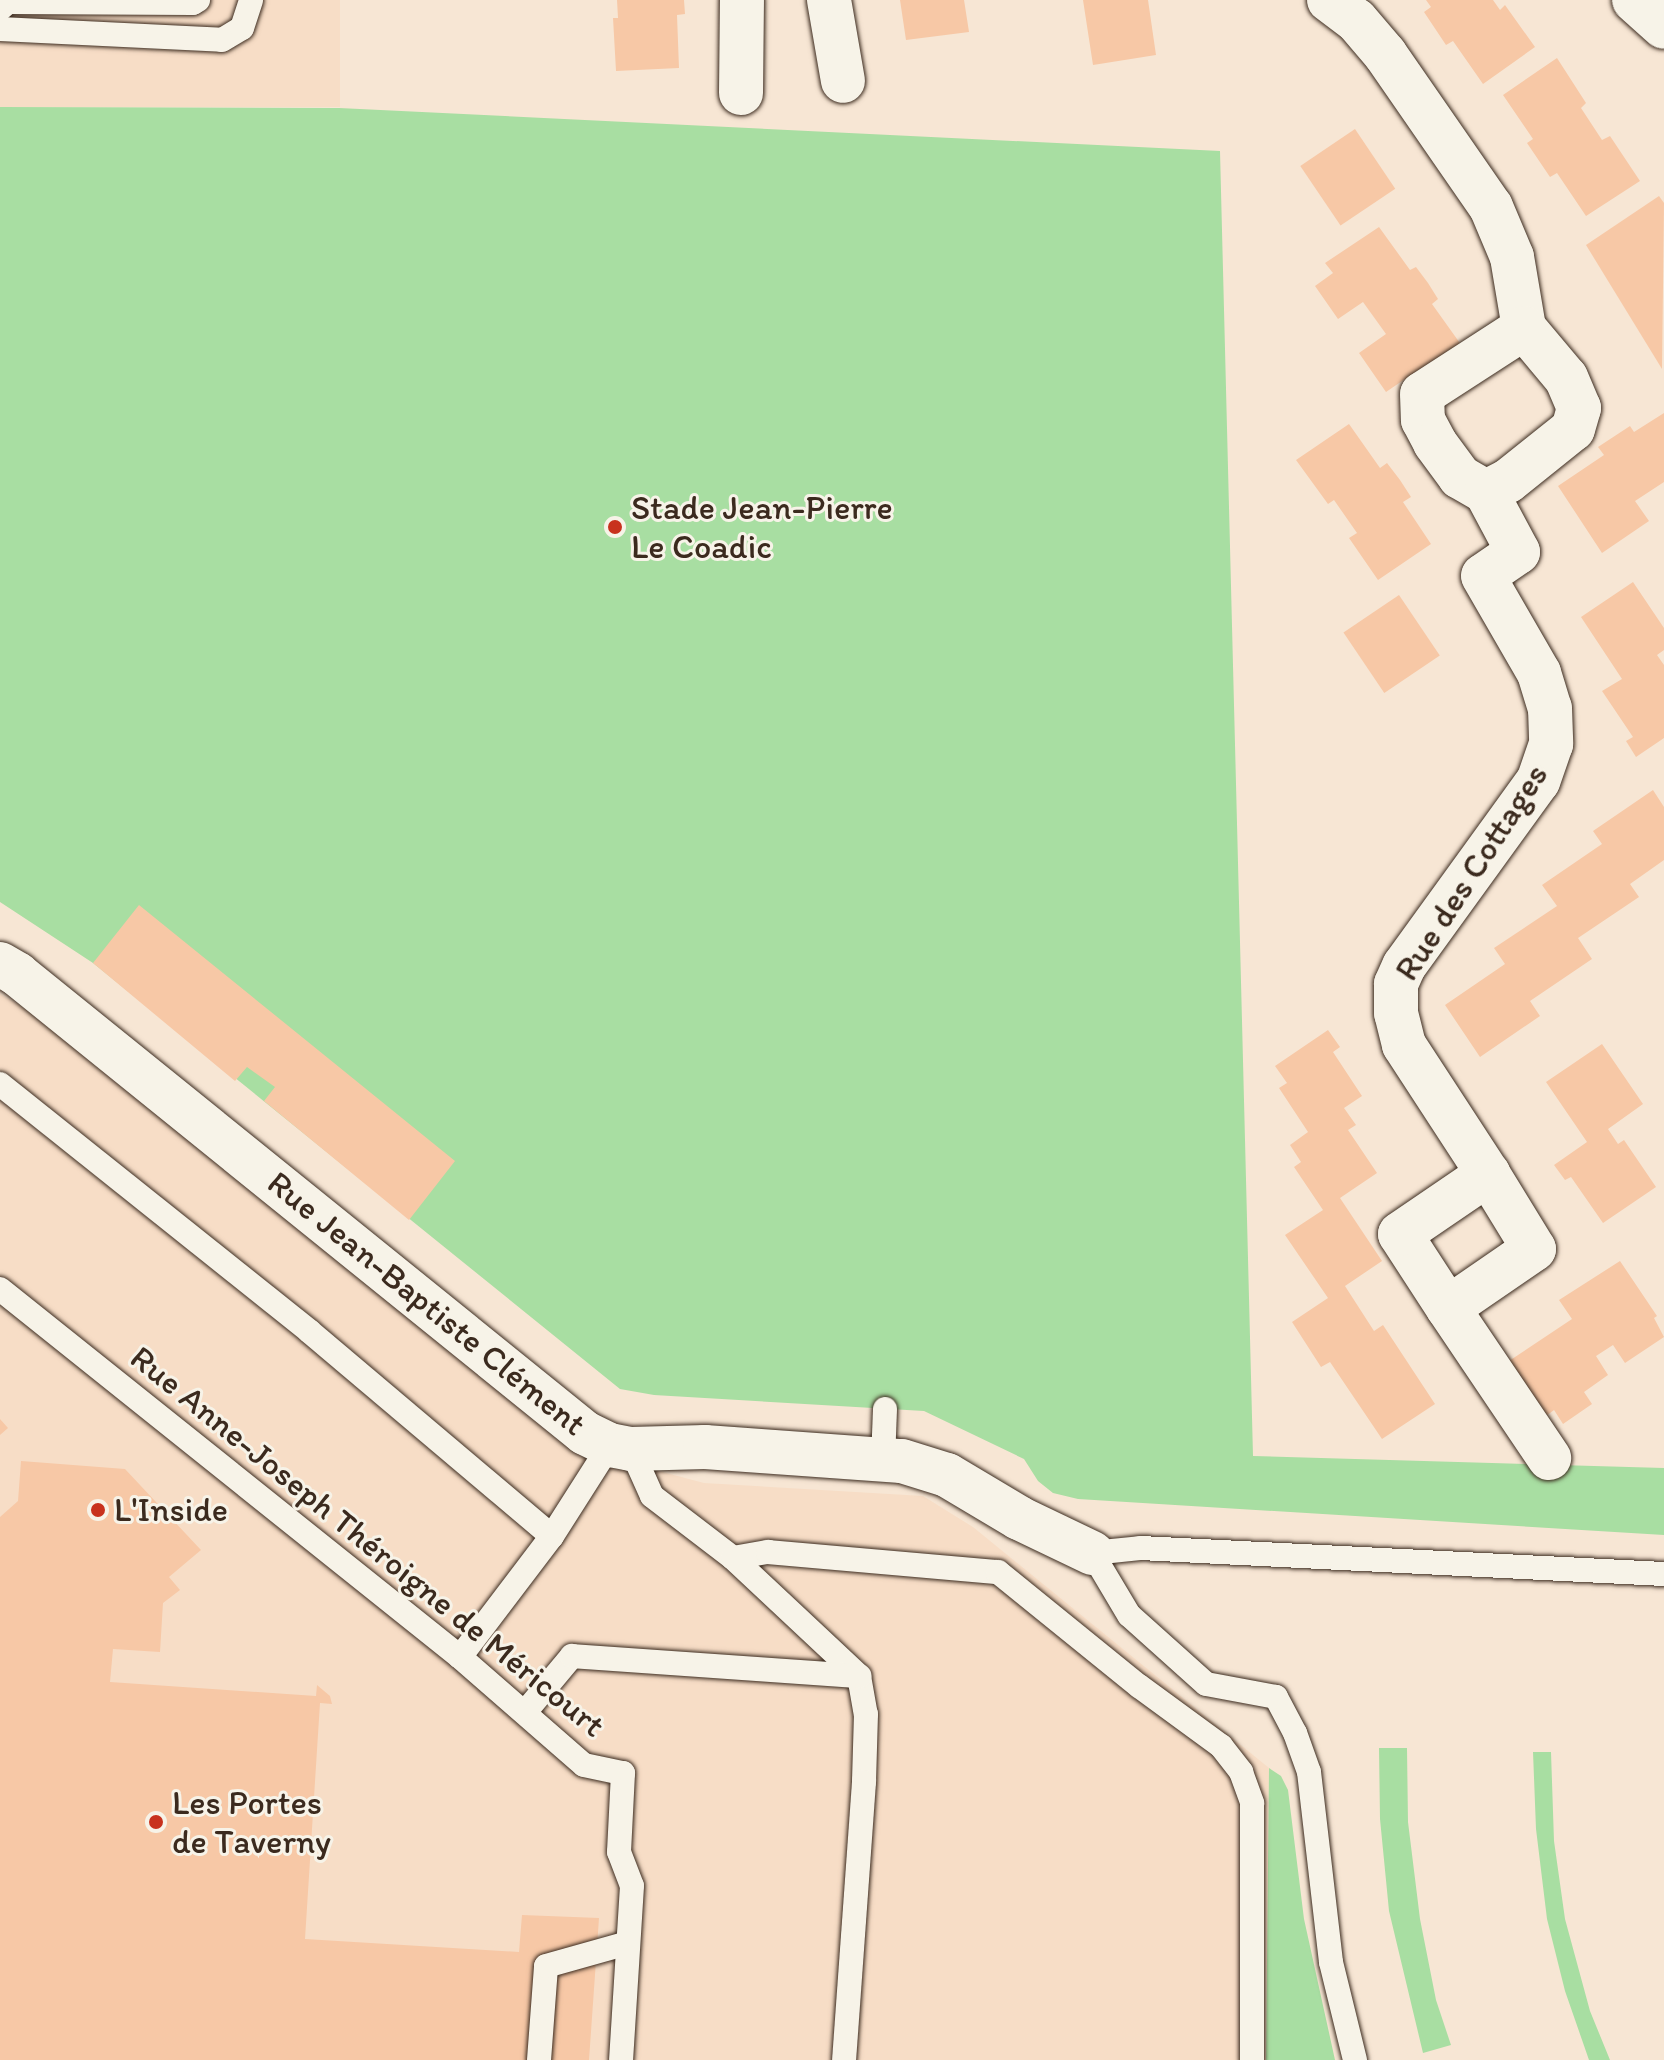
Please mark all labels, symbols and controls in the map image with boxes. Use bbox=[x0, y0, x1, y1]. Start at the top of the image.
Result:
place label: Stade Jean-Pierre Le Coadic bbox=[631, 487, 892, 566]
marker: Stade Jean-Pierre Le Coadic bbox=[606, 518, 624, 536]
street label: Rue des Cottages bbox=[1386, 756, 1556, 988]
street label: Rue Jean-Baptiste Clément bbox=[260, 1162, 594, 1444]
street label: Rue Anne-Joseph Théroigne de Méricourt bbox=[122, 1337, 614, 1745]
place label: L'Inside bbox=[114, 1490, 228, 1530]
marker: L'Inside bbox=[89, 1501, 107, 1519]
place label: Les Portes de Taverny bbox=[172, 1782, 328, 1862]
marker: Les Portes de Taverny bbox=[147, 1813, 165, 1831]

